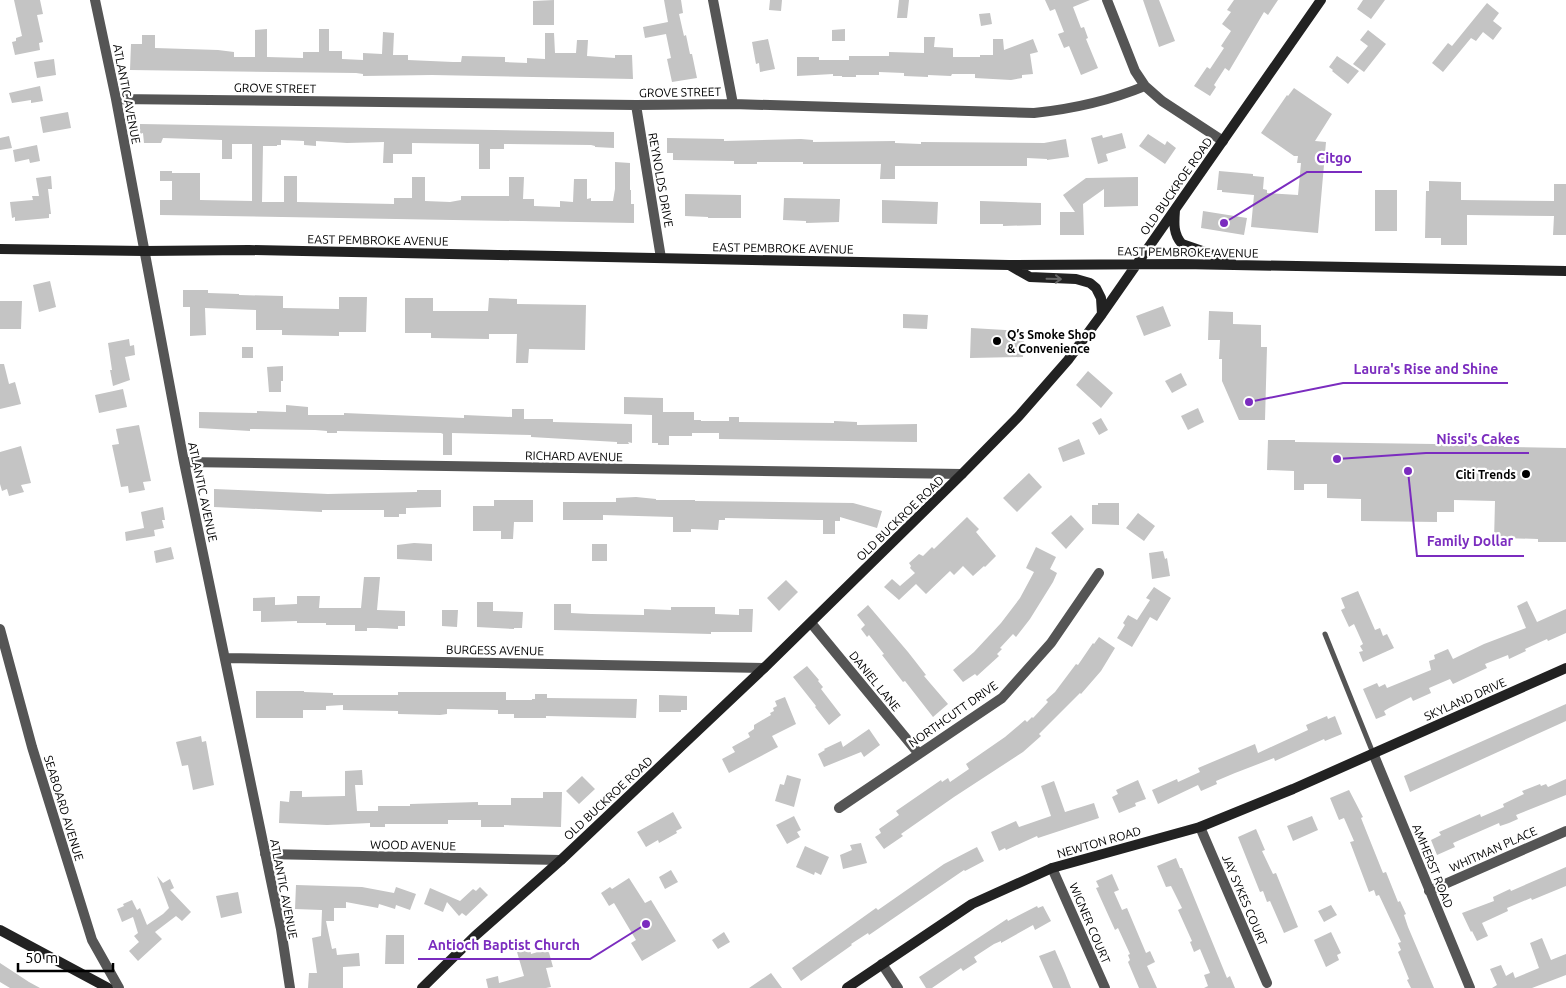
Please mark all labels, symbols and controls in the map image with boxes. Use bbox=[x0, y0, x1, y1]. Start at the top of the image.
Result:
street label: ATLANTIC AVENUE bbox=[111, 43, 143, 145]
street label: GROVE STREET bbox=[234, 81, 317, 95]
street label: GROVE STREET bbox=[639, 85, 722, 99]
street label: REYNOLDS DRIVE bbox=[646, 132, 676, 229]
street label: OLD BUCKROE ROAD bbox=[1137, 135, 1215, 237]
callout: Citgo bbox=[1307, 143, 1362, 172]
text: Citgo bbox=[1316, 150, 1352, 166]
street label: EAST PEMBROKE AVENUE bbox=[307, 232, 449, 248]
street label: EAST PEMBROKE AVENUE bbox=[712, 240, 854, 256]
street label: EAST PEMBROKE AVENUE bbox=[1117, 244, 1259, 260]
one-way arrow bbox=[1046, 274, 1062, 283]
place label: Q’s Smoke Shop & Convenience bbox=[1007, 328, 1096, 355]
marker: Q’s Smoke Shop & Convenience bbox=[991, 335, 1003, 347]
callout: Laura's Rise and Shine bbox=[1343, 354, 1508, 383]
text: Laura's Rise and Shine bbox=[1354, 361, 1498, 377]
callout: Nissi's Cakes bbox=[1426, 424, 1529, 453]
text: Nissi's Cakes bbox=[1436, 431, 1520, 447]
street label: ATLANTIC AVENUE bbox=[186, 441, 220, 543]
street label: RICHARD AVENUE bbox=[525, 449, 623, 463]
place label: Citi Trends bbox=[1456, 468, 1516, 481]
marker: Citi Trends bbox=[1520, 468, 1532, 480]
street label: OLD BUCKROE ROAD bbox=[854, 473, 946, 563]
callout: Family Dollar bbox=[1417, 527, 1524, 556]
text: Family Dollar bbox=[1427, 533, 1514, 549]
street label: BURGESS AVENUE bbox=[446, 643, 544, 657]
street label: DANIEL LANE bbox=[847, 649, 903, 714]
street label: SKYLAND DRIVE bbox=[1422, 675, 1508, 723]
street label: NORTHCUTT DRIVE bbox=[906, 678, 1000, 750]
street label: SEABOARD AVENUE bbox=[42, 754, 86, 862]
street label: OLD BUCKROE ROAD bbox=[561, 754, 655, 842]
street label: AMHERST ROAD bbox=[1410, 822, 1456, 910]
street label: NEWTON ROAD bbox=[1056, 824, 1142, 860]
street label: WHITMAN PLACE bbox=[1447, 824, 1539, 874]
street label: ATLANTIC AVENUE bbox=[268, 838, 300, 940]
street label: WOOD AVENUE bbox=[370, 838, 456, 852]
street label: JAY SYKES COURT bbox=[1220, 852, 1270, 948]
street label: WIGNER COURT bbox=[1067, 881, 1113, 966]
callout: Antioch Baptist Church bbox=[418, 930, 590, 959]
text: Antioch Baptist Church bbox=[428, 937, 580, 953]
scale bar bbox=[18, 940, 112, 972]
text: 50 m bbox=[25, 949, 58, 966]

